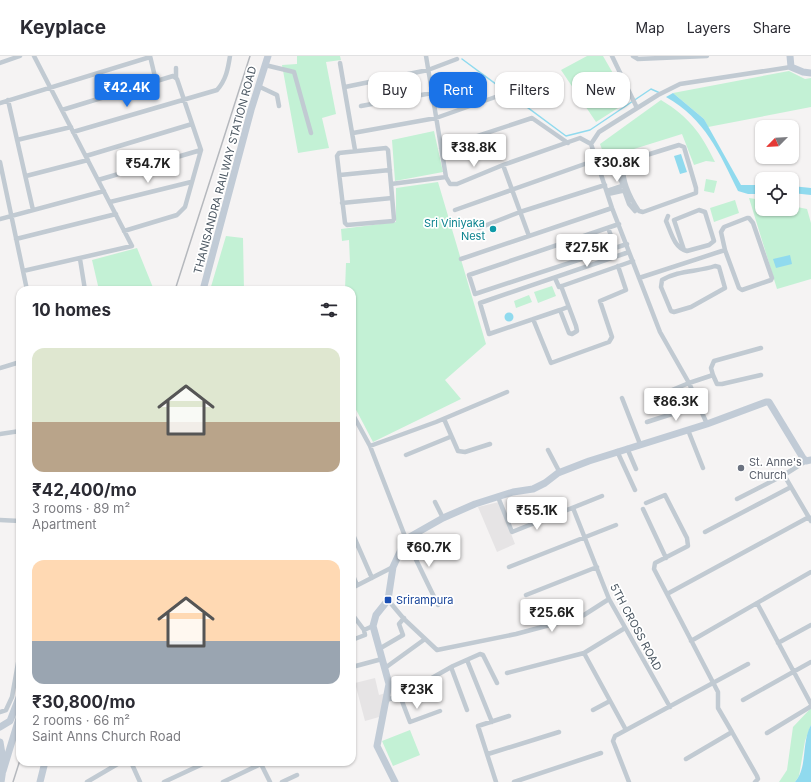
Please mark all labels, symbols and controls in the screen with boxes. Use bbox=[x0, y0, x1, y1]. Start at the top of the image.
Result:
text: Keyplace bbox=[20, 16, 106, 39]
text: Map bbox=[636, 19, 665, 36]
text: Layers bbox=[687, 19, 731, 36]
text: Share bbox=[753, 19, 791, 36]
street label: THANISANDRA RAILWAY STATION ROAD bbox=[190, 65, 260, 275]
chip: Buy bbox=[368, 72, 421, 108]
chip: Rent bbox=[429, 72, 487, 108]
chip: Filters bbox=[495, 72, 564, 108]
chip: New bbox=[572, 72, 630, 108]
pin: ₹42.4K bbox=[94, 74, 160, 108]
text: ₹42.4K bbox=[104, 79, 150, 95]
north arrow bbox=[755, 120, 799, 164]
map controls bbox=[755, 120, 799, 216]
pin: ₹38.8K bbox=[441, 134, 507, 168]
text: ₹38.8K bbox=[451, 139, 497, 155]
pin: ₹30.8K bbox=[584, 149, 650, 183]
pin: ₹54.7K bbox=[115, 150, 181, 184]
text: ₹30.8K bbox=[594, 154, 640, 170]
text: ₹54.7K bbox=[125, 155, 171, 171]
button: locate bbox=[755, 172, 799, 216]
place label: Sri Viniyaka Nest bbox=[424, 216, 485, 243]
marker: Sri Viniyaka Nest bbox=[488, 224, 498, 234]
pin: ₹27.5K bbox=[554, 234, 620, 268]
text: ₹27.5K bbox=[565, 239, 609, 255]
icon: filters bbox=[318, 299, 340, 321]
text: 10 homes bbox=[32, 300, 111, 320]
icon: home bbox=[150, 374, 222, 446]
pin: ₹86.3K bbox=[643, 388, 709, 422]
text: ₹86.3K bbox=[653, 393, 699, 409]
place label: St. Anne's Church bbox=[749, 455, 802, 482]
marker: St. Anne's Church bbox=[736, 463, 746, 473]
text: ₹42,400/mo bbox=[32, 480, 137, 500]
pin: ₹55.1K bbox=[504, 497, 570, 531]
text: 3 rooms · 89 m² bbox=[32, 500, 130, 516]
text: ₹55.1K bbox=[516, 502, 558, 518]
text: Apartment bbox=[32, 516, 97, 532]
pin: ₹60.7K bbox=[396, 534, 462, 568]
text: ₹60.7K bbox=[406, 539, 452, 555]
street label: 5TH CROSS ROAD bbox=[607, 581, 665, 673]
icon: home bbox=[150, 586, 222, 658]
place label: Srirampura bbox=[396, 593, 454, 607]
marker: Srirampura bbox=[383, 595, 393, 605]
pin: ₹25.6K bbox=[519, 599, 585, 633]
text: ₹25.6K bbox=[529, 604, 575, 620]
pin: ₹23K bbox=[393, 676, 441, 710]
text: ₹23K bbox=[400, 681, 434, 697]
text: ₹30,800/mo bbox=[32, 692, 135, 712]
text: 2 rooms · 66 m² bbox=[32, 712, 130, 728]
text: Saint Anns Church Road bbox=[32, 728, 181, 744]

